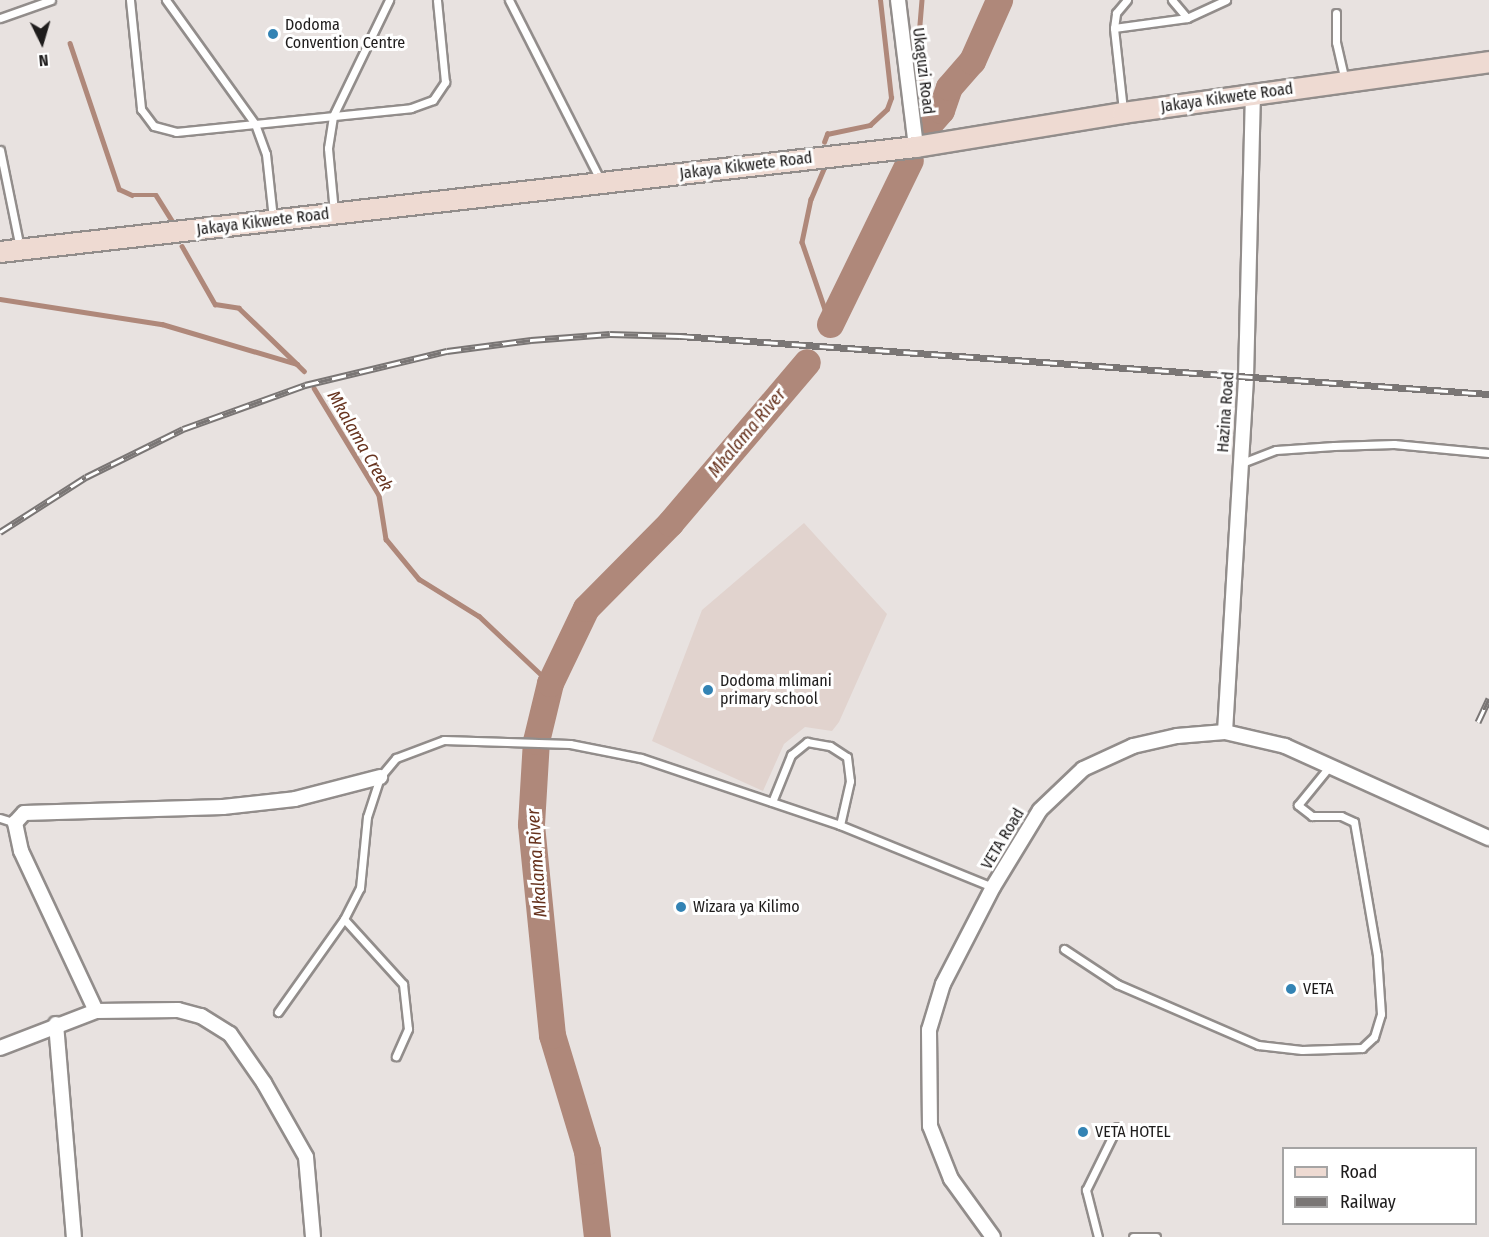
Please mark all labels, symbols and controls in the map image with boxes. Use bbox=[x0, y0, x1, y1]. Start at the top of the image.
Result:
north arrow bbox=[12, 12, 72, 72]
place label: Dodoma Convention Centre bbox=[285, 15, 405, 53]
street label: Ukaguzi Road bbox=[908, 26, 938, 116]
marker: Dodoma Convention Centre bbox=[266, 27, 280, 41]
text: N bbox=[38, 51, 49, 70]
street label: Jakaya Kikwete Road bbox=[1159, 79, 1295, 117]
street label: Jakaya Kikwete Road bbox=[678, 148, 814, 184]
street label: Jakaya Kikwete Road bbox=[195, 204, 331, 240]
street label: Hazina Road bbox=[1214, 371, 1238, 453]
water label: Mkalama River bbox=[704, 384, 790, 482]
water label: Mkalama Creek bbox=[322, 387, 398, 495]
place label: Dodoma mlimani primary school bbox=[720, 671, 832, 709]
marker: Dodoma mlimani primary school bbox=[701, 683, 715, 697]
street label: VETA Road bbox=[977, 805, 1029, 873]
water label: Mkalama River bbox=[522, 808, 552, 918]
place label: Wizara ya Kilimo bbox=[693, 897, 800, 917]
marker: Wizara ya Kilimo bbox=[674, 900, 688, 914]
place label: VETA bbox=[1303, 979, 1334, 999]
marker: VETA bbox=[1284, 982, 1298, 996]
place label: VETA HOTEL bbox=[1095, 1122, 1171, 1142]
marker: VETA HOTEL bbox=[1076, 1125, 1090, 1139]
legend bbox=[1282, 1147, 1477, 1225]
text: Road bbox=[1340, 1161, 1377, 1183]
text: Railway bbox=[1340, 1191, 1396, 1213]

